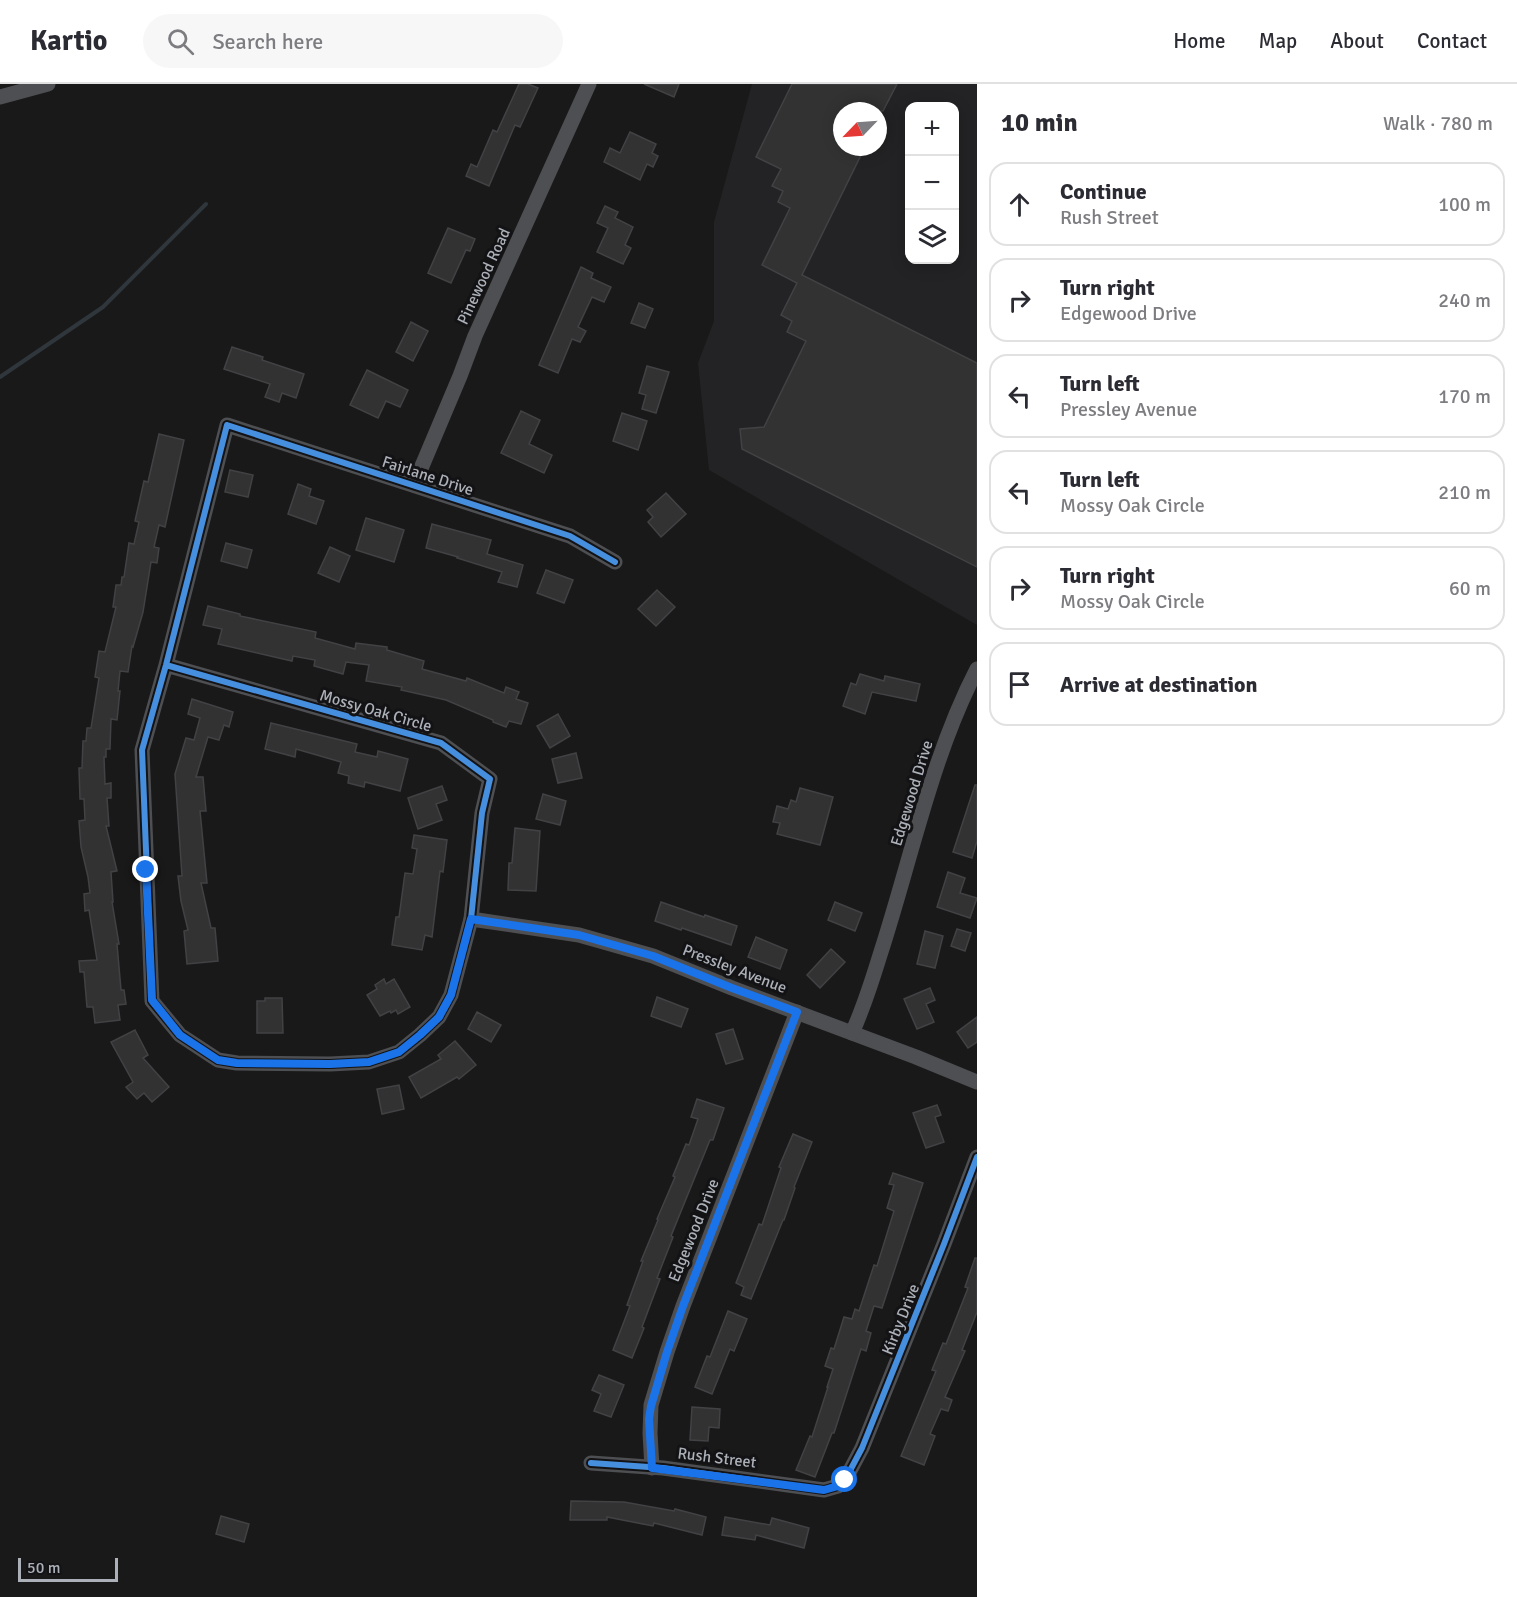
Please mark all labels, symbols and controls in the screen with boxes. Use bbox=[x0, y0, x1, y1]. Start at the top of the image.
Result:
search box bbox=[143, 14, 563, 68]
text: Kartio bbox=[30, 24, 107, 58]
icon: search bbox=[164, 25, 197, 58]
text: Search here bbox=[212, 28, 323, 55]
text: Home bbox=[1173, 28, 1226, 54]
text: Map bbox=[1259, 28, 1297, 54]
text: About bbox=[1330, 28, 1384, 54]
text: Contact bbox=[1417, 28, 1487, 54]
north arrow bbox=[833, 102, 887, 156]
map controls bbox=[905, 102, 959, 264]
button: + bbox=[905, 102, 959, 156]
text: 10 min bbox=[1001, 107, 1078, 139]
text: Walk · 780 m bbox=[1383, 111, 1493, 136]
button: − bbox=[905, 156, 959, 210]
text: Continue bbox=[1060, 178, 1147, 205]
icon: ahead bbox=[1003, 188, 1036, 221]
text: 100 m bbox=[1438, 192, 1491, 217]
text: Rush Street bbox=[1060, 205, 1159, 230]
button: layers bbox=[905, 210, 959, 264]
street label: Pinewood Road bbox=[453, 225, 515, 328]
text: Turn right bbox=[1060, 274, 1155, 301]
icon: right bbox=[1003, 284, 1036, 317]
text: 240 m bbox=[1438, 288, 1491, 313]
text: Edgewood Drive bbox=[1060, 301, 1197, 326]
text: Turn left bbox=[1060, 370, 1140, 397]
icon: left bbox=[1003, 380, 1036, 413]
text: 170 m bbox=[1438, 384, 1491, 409]
text: Pressley Avenue bbox=[1060, 397, 1197, 422]
street label: Fairlane Drive bbox=[379, 452, 476, 500]
text: Turn left bbox=[1060, 466, 1140, 493]
icon: left bbox=[1003, 476, 1036, 509]
text: 210 m bbox=[1438, 480, 1491, 505]
text: Mossy Oak Circle bbox=[1060, 493, 1205, 518]
text: Turn right bbox=[1060, 562, 1155, 589]
icon: right bbox=[1003, 572, 1036, 605]
text: 60 m bbox=[1449, 576, 1491, 601]
text: Mossy Oak Circle bbox=[1060, 589, 1205, 614]
icon: arrive bbox=[1003, 668, 1036, 701]
text: Arrive at destination bbox=[1060, 671, 1257, 698]
street label: Mossy Oak Circle bbox=[317, 685, 434, 737]
street label: Edgewood Drive bbox=[886, 738, 938, 849]
route end bbox=[132, 856, 158, 882]
street label: Pressley Avenue bbox=[680, 940, 789, 998]
street label: Edgewood Drive bbox=[664, 1176, 724, 1285]
street label: Kirby Drive bbox=[878, 1281, 924, 1358]
street label: Rush Street bbox=[676, 1443, 758, 1473]
route start bbox=[831, 1466, 857, 1492]
scale bar bbox=[18, 1555, 118, 1582]
text: 50 m bbox=[27, 1558, 61, 1578]

